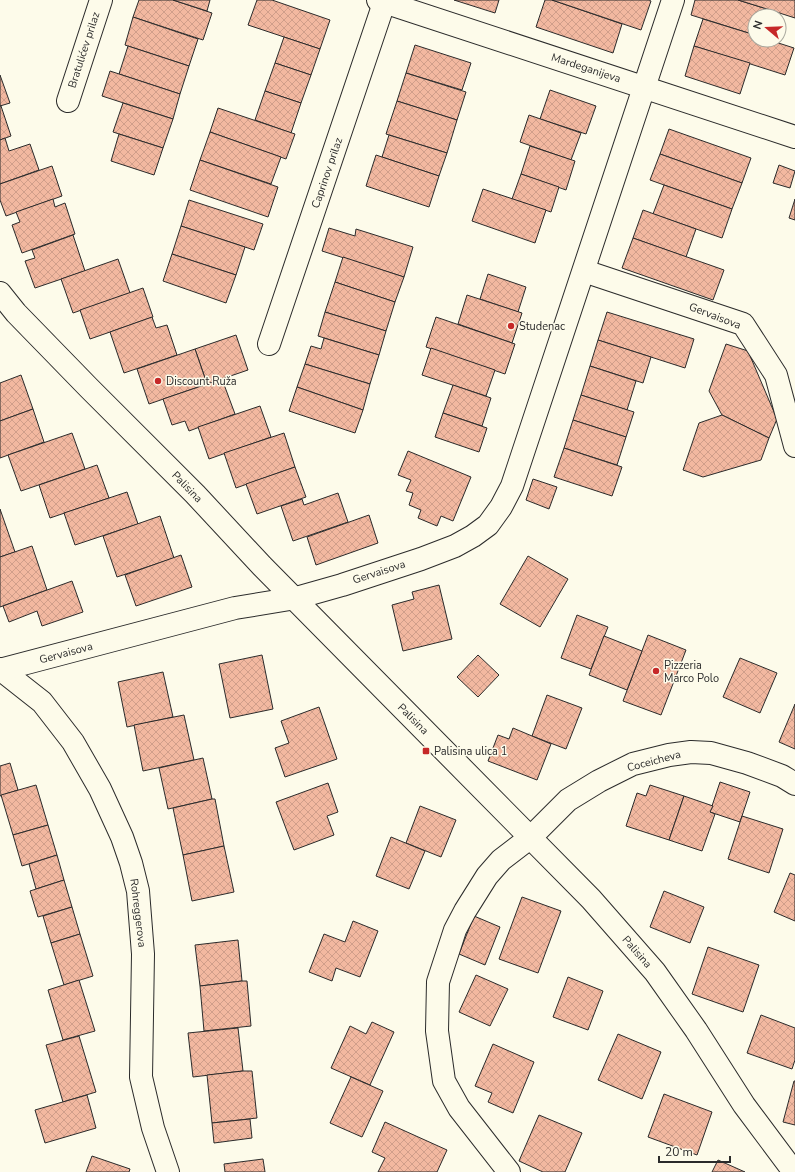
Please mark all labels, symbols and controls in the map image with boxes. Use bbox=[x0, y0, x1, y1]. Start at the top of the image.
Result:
north arrow bbox=[747, 8, 787, 48]
street label: Bratulićev prilaz bbox=[65, 10, 103, 90]
text: N bbox=[750, 19, 766, 31]
street label: Mardeganijeva bbox=[549, 50, 623, 86]
street label: Caprinov prilaz bbox=[308, 136, 346, 210]
street label: Gervaisova bbox=[687, 299, 743, 333]
place label: Studenac bbox=[519, 319, 565, 334]
marker: Studenac bbox=[506, 321, 516, 331]
place label: Discount Ruža bbox=[166, 374, 237, 389]
marker: Discount Ruža bbox=[153, 376, 163, 386]
street label: Palisina bbox=[168, 468, 206, 506]
street label: Gervaisova bbox=[351, 556, 408, 588]
street label: Gervaisova bbox=[38, 639, 95, 667]
place label: Pizzeria Marco Polo bbox=[664, 658, 719, 686]
marker: Pizzeria Marco Polo bbox=[651, 666, 661, 676]
street label: Palisina bbox=[394, 700, 432, 738]
place label: Palisina ulica 1 bbox=[434, 744, 507, 759]
marker: Palisina ulica 1 bbox=[421, 746, 431, 756]
street label: Coceicheva bbox=[625, 747, 683, 775]
street label: Rohreggerova bbox=[126, 878, 150, 948]
street label: Palisina bbox=[619, 933, 655, 971]
scale bar bbox=[659, 1138, 730, 1164]
text: 20 m bbox=[665, 1144, 693, 1160]

